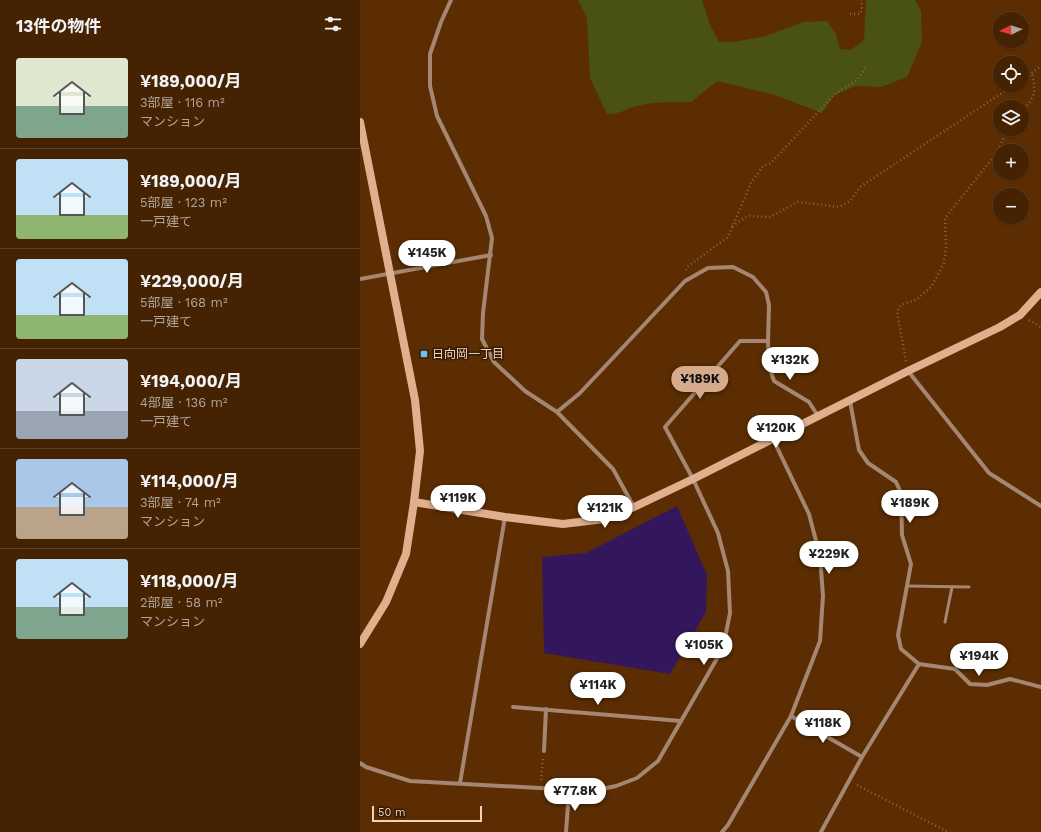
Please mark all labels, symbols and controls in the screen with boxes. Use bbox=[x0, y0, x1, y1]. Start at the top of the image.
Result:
north arrow bbox=[993, 12, 1029, 48]
map controls bbox=[993, 12, 1029, 224]
icon: filters bbox=[322, 13, 344, 35]
text: 13件の物件 bbox=[16, 16, 101, 36]
button: locate bbox=[993, 56, 1029, 92]
text: ¥189,000/月 bbox=[140, 71, 242, 91]
icon: home bbox=[48, 74, 96, 122]
text: 3部屋 · 116 m² bbox=[140, 95, 225, 110]
button: layers bbox=[993, 100, 1029, 136]
text: マンション bbox=[140, 114, 205, 129]
button: + bbox=[993, 144, 1029, 180]
text: ¥189,000/月 bbox=[140, 171, 242, 191]
icon: home bbox=[48, 175, 96, 223]
button: − bbox=[993, 188, 1029, 224]
text: 5部屋 · 123 m² bbox=[140, 195, 227, 210]
text: 一戸建て bbox=[140, 214, 192, 229]
pin: ¥145K bbox=[399, 240, 455, 274]
text: ¥145K bbox=[407, 245, 447, 260]
text: ¥229,000/月 bbox=[140, 271, 244, 291]
icon: home bbox=[48, 275, 96, 323]
text: 5部屋 · 168 m² bbox=[140, 295, 228, 310]
text: 一戸建て bbox=[140, 314, 192, 329]
place label: 日向岡一丁目 bbox=[432, 347, 504, 361]
pin: ¥132K bbox=[762, 347, 818, 381]
marker: 日向岡一丁目 bbox=[419, 349, 429, 359]
text: ¥132K bbox=[771, 352, 809, 367]
pin: ¥189K bbox=[672, 366, 728, 400]
text: ¥194,000/月 bbox=[140, 371, 242, 391]
text: ¥189K bbox=[680, 371, 720, 386]
icon: home bbox=[48, 375, 96, 423]
text: 4部屋 · 136 m² bbox=[140, 395, 228, 410]
text: 一戸建て bbox=[140, 414, 192, 429]
pin: ¥120K bbox=[748, 415, 804, 449]
text: ¥120K bbox=[756, 420, 796, 435]
text: ¥114,000/月 bbox=[140, 471, 239, 491]
icon: home bbox=[48, 475, 96, 523]
pin: ¥119K bbox=[430, 485, 486, 519]
text: ¥119K bbox=[440, 490, 476, 505]
pin: ¥189K bbox=[882, 490, 938, 524]
text: 3部屋 · 74 m² bbox=[140, 495, 221, 510]
pin: ¥121K bbox=[577, 495, 633, 529]
text: ¥189K bbox=[890, 495, 930, 510]
text: ¥121K bbox=[587, 500, 623, 515]
text: マンション bbox=[140, 514, 205, 529]
pin: ¥229K bbox=[801, 541, 857, 575]
text: ¥229K bbox=[808, 546, 850, 561]
text: ¥118,000/月 bbox=[140, 571, 239, 591]
icon: home bbox=[48, 575, 96, 623]
text: 2部屋 · 58 m² bbox=[140, 595, 223, 610]
text: マンション bbox=[140, 614, 205, 629]
pin: ¥105K bbox=[676, 632, 732, 666]
text: ¥105K bbox=[684, 637, 724, 652]
pin: ¥194K bbox=[951, 643, 1007, 677]
text: ¥194K bbox=[959, 648, 999, 663]
pin: ¥114K bbox=[570, 672, 626, 706]
text: ¥114K bbox=[579, 677, 617, 692]
pin: ¥118K bbox=[795, 710, 851, 744]
text: ¥118K bbox=[804, 715, 842, 730]
pin: ¥77.8K bbox=[542, 778, 608, 812]
text: ¥77.8K bbox=[553, 783, 597, 798]
scale bar bbox=[372, 804, 482, 823]
text: 50 m bbox=[378, 806, 405, 819]

